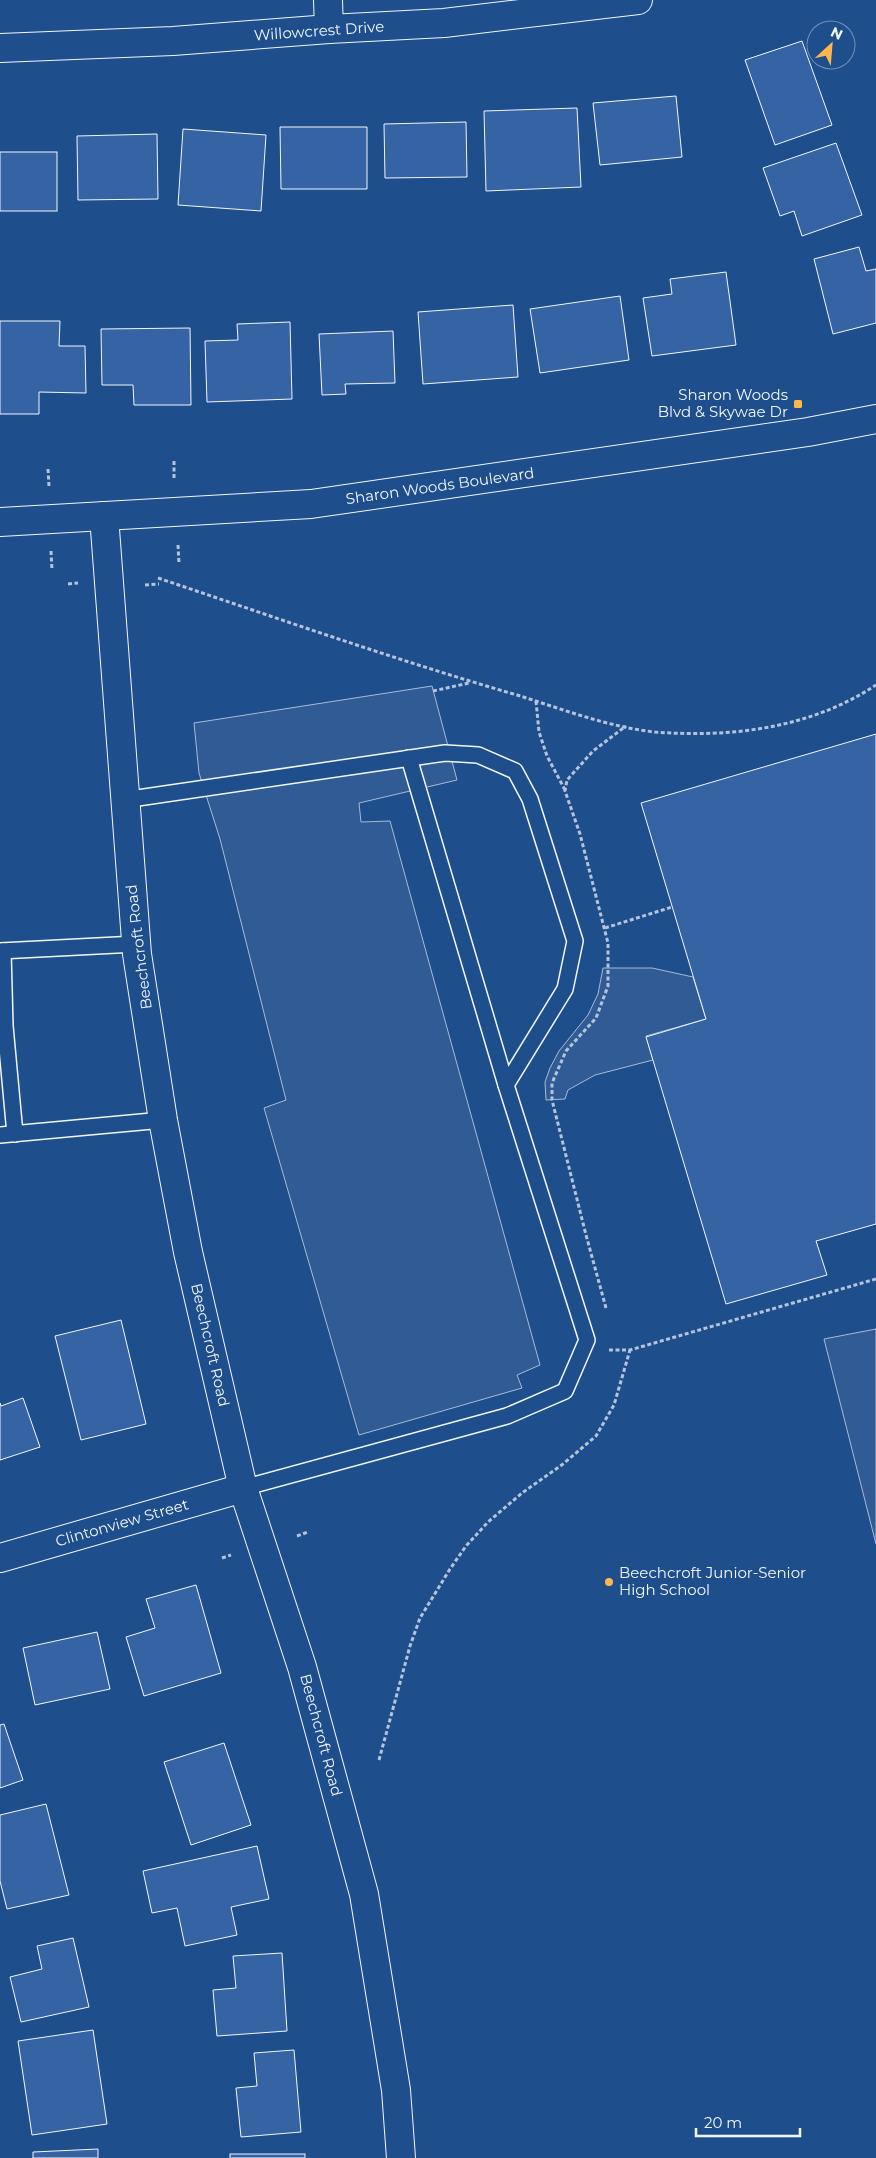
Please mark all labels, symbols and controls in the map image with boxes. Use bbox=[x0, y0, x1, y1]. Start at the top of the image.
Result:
street label: Willowcrest Drive bbox=[253, 16, 385, 45]
north arrow bbox=[806, 20, 856, 70]
text: N bbox=[828, 23, 846, 44]
place label: Sharon Woods Blvd & Skywae Dr bbox=[658, 385, 788, 421]
marker: Sharon Woods Blvd & Skywae Dr bbox=[792, 398, 804, 410]
street label: Sharon Woods Boulevard bbox=[345, 463, 535, 508]
street label: Beechcroft Road bbox=[121, 883, 156, 1011]
street label: Beechcroft Road bbox=[187, 1281, 234, 1408]
street label: Clintonview Street bbox=[53, 1494, 191, 1551]
place label: Beechcroft Junior-Senior High School bbox=[619, 1563, 806, 1599]
marker: Beechcroft Junior-Senior High School bbox=[603, 1576, 615, 1588]
street label: Beechcroft Road bbox=[296, 1672, 347, 1798]
scale bar bbox=[696, 2106, 800, 2138]
text: 20 m bbox=[704, 2113, 742, 2132]

